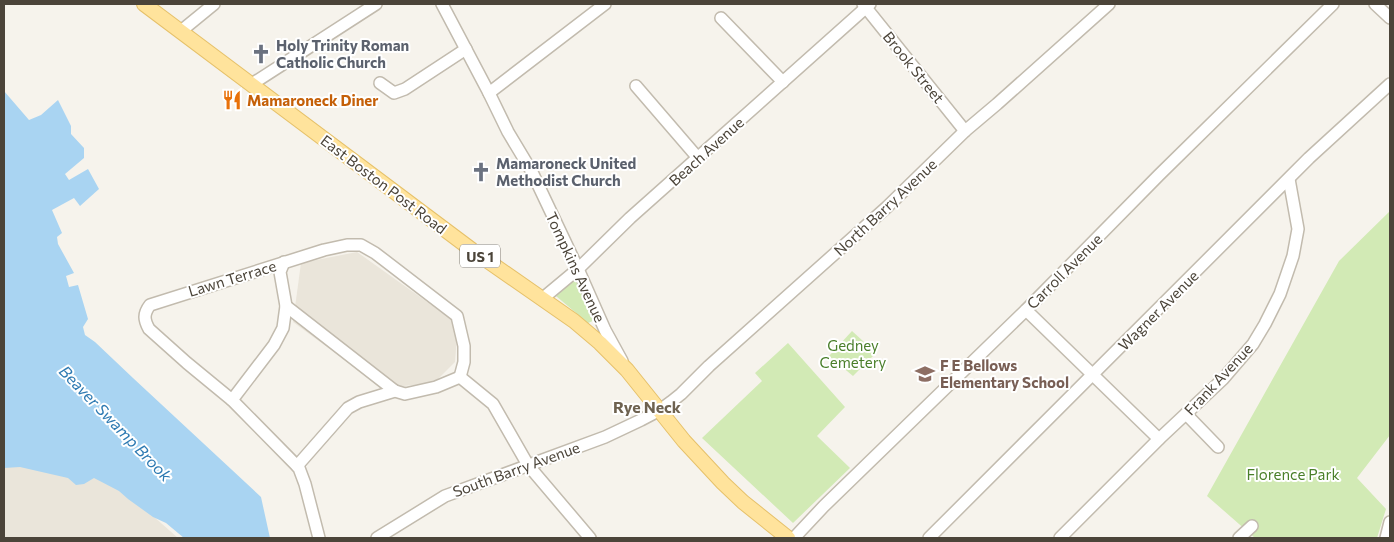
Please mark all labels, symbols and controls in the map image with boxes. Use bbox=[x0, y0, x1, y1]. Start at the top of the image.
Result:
street label: Brook Street bbox=[880, 28, 948, 106]
place label: Holy Trinity Roman Catholic Church bbox=[276, 36, 409, 71]
church icon: Holy Trinity Roman Catholic Church bbox=[250, 43, 272, 65]
restaurant icon: Mamaroneck Diner bbox=[221, 89, 243, 111]
place label: Mamaroneck Diner bbox=[247, 91, 378, 109]
street label: Beach Avenue bbox=[665, 113, 747, 189]
street label: East Boston Post Road bbox=[317, 131, 451, 237]
place label: Mamaroneck United Methodist Church bbox=[496, 154, 636, 189]
street label: North Barry Avenue bbox=[830, 155, 940, 259]
church icon: Mamaroneck United Methodist Church bbox=[470, 161, 492, 183]
street label: Tompkins Avenue bbox=[543, 209, 609, 325]
street label: Carroll Avenue bbox=[1023, 229, 1106, 312]
road number: US 1 bbox=[460, 245, 500, 268]
street label: Lawn Terrace bbox=[186, 256, 278, 300]
street label: Wagner Avenue bbox=[1114, 266, 1202, 354]
park label: Gedney Cemetery bbox=[820, 336, 887, 371]
street label: Frank Avenue bbox=[1180, 339, 1256, 419]
place label: F E Bellows Elementary School bbox=[940, 356, 1069, 391]
water label: Beaver Swamp Brook bbox=[56, 361, 176, 485]
school or university icon: F E Bellows Elementary School bbox=[914, 363, 936, 385]
district label: Rye Neck bbox=[613, 397, 682, 416]
street label: South Barry Avenue bbox=[450, 438, 582, 500]
park label: Florence Park bbox=[1246, 465, 1340, 483]

